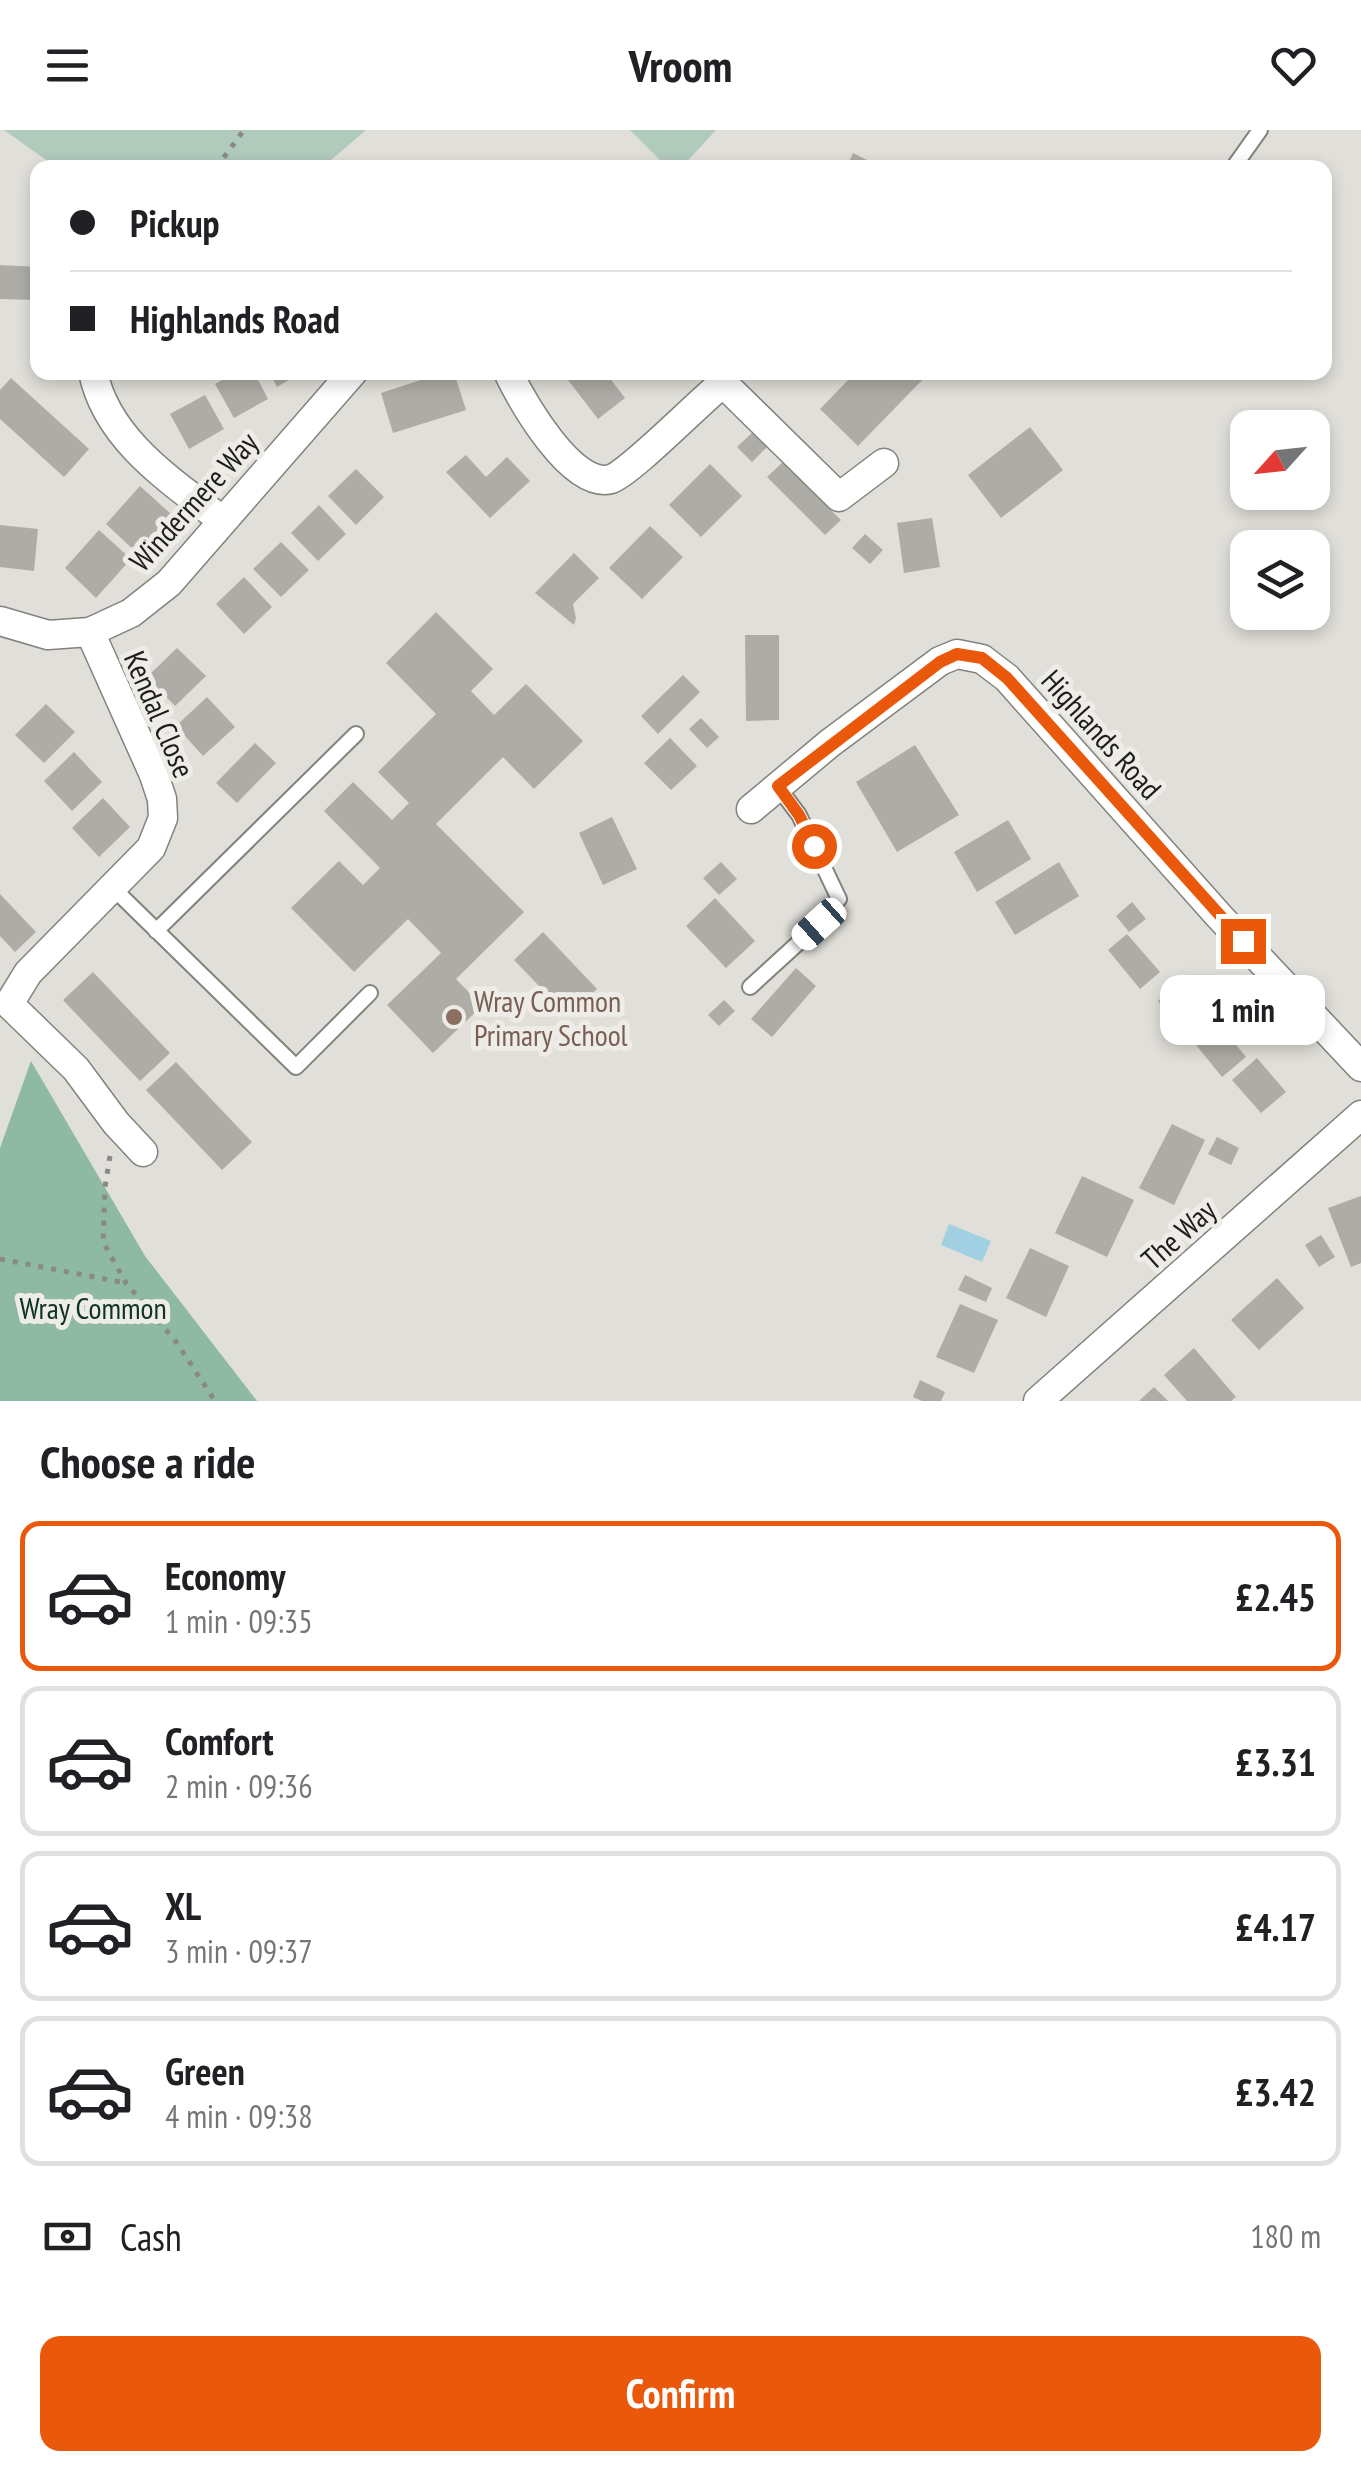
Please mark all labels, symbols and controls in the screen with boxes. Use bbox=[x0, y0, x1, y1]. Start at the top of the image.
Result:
text: Vroom bbox=[629, 36, 732, 94]
icon: menu bbox=[40, 38, 95, 93]
icon: heart bbox=[1266, 38, 1321, 93]
text: Pickup bbox=[130, 198, 220, 247]
text: Highlands Road bbox=[130, 294, 340, 343]
north arrow bbox=[1230, 410, 1330, 510]
map controls bbox=[1230, 410, 1330, 630]
street label: Windermere Way bbox=[120, 423, 266, 579]
button: layers bbox=[1230, 530, 1330, 630]
street label: Kendal Close bbox=[116, 645, 204, 783]
street label: Highlands Road bbox=[1033, 661, 1171, 807]
route start bbox=[792, 824, 837, 869]
car bbox=[787, 893, 851, 955]
route end bbox=[1221, 919, 1266, 964]
callout: 1 min bbox=[1160, 976, 1326, 1046]
place label: Wray Common Primary School bbox=[474, 981, 628, 1054]
text: 1 min bbox=[1210, 989, 1275, 1031]
marker: Wray Common Primary School bbox=[443, 1006, 465, 1028]
street label: The Way bbox=[1133, 1190, 1224, 1278]
park label: Wray Common bbox=[19, 1288, 167, 1327]
text: Choose a ride bbox=[40, 1432, 255, 1490]
icon: car bbox=[45, 1551, 135, 1641]
text: Economy bbox=[165, 1551, 285, 1600]
text: £2.45 bbox=[1235, 1572, 1316, 1621]
text: 1 min · 09:35 bbox=[165, 1600, 313, 1642]
icon: car bbox=[45, 1716, 135, 1806]
text: Comfort bbox=[165, 1716, 274, 1765]
text: £3.31 bbox=[1235, 1737, 1316, 1786]
text: 2 min · 09:36 bbox=[165, 1765, 313, 1807]
icon: car bbox=[45, 1881, 135, 1971]
text: XL bbox=[165, 1881, 201, 1930]
text: £4.17 bbox=[1235, 1902, 1316, 1951]
text: 3 min · 09:37 bbox=[165, 1930, 313, 1972]
icon: car bbox=[45, 2046, 135, 2136]
text: Green bbox=[165, 2046, 245, 2095]
text: £3.42 bbox=[1235, 2067, 1316, 2116]
text: 4 min · 09:38 bbox=[165, 2095, 313, 2137]
icon: cash bbox=[40, 2209, 95, 2264]
text: Cash bbox=[120, 2212, 182, 2261]
text: 180 m bbox=[1250, 2215, 1321, 2257]
button: Confirm bbox=[40, 2336, 1321, 2451]

